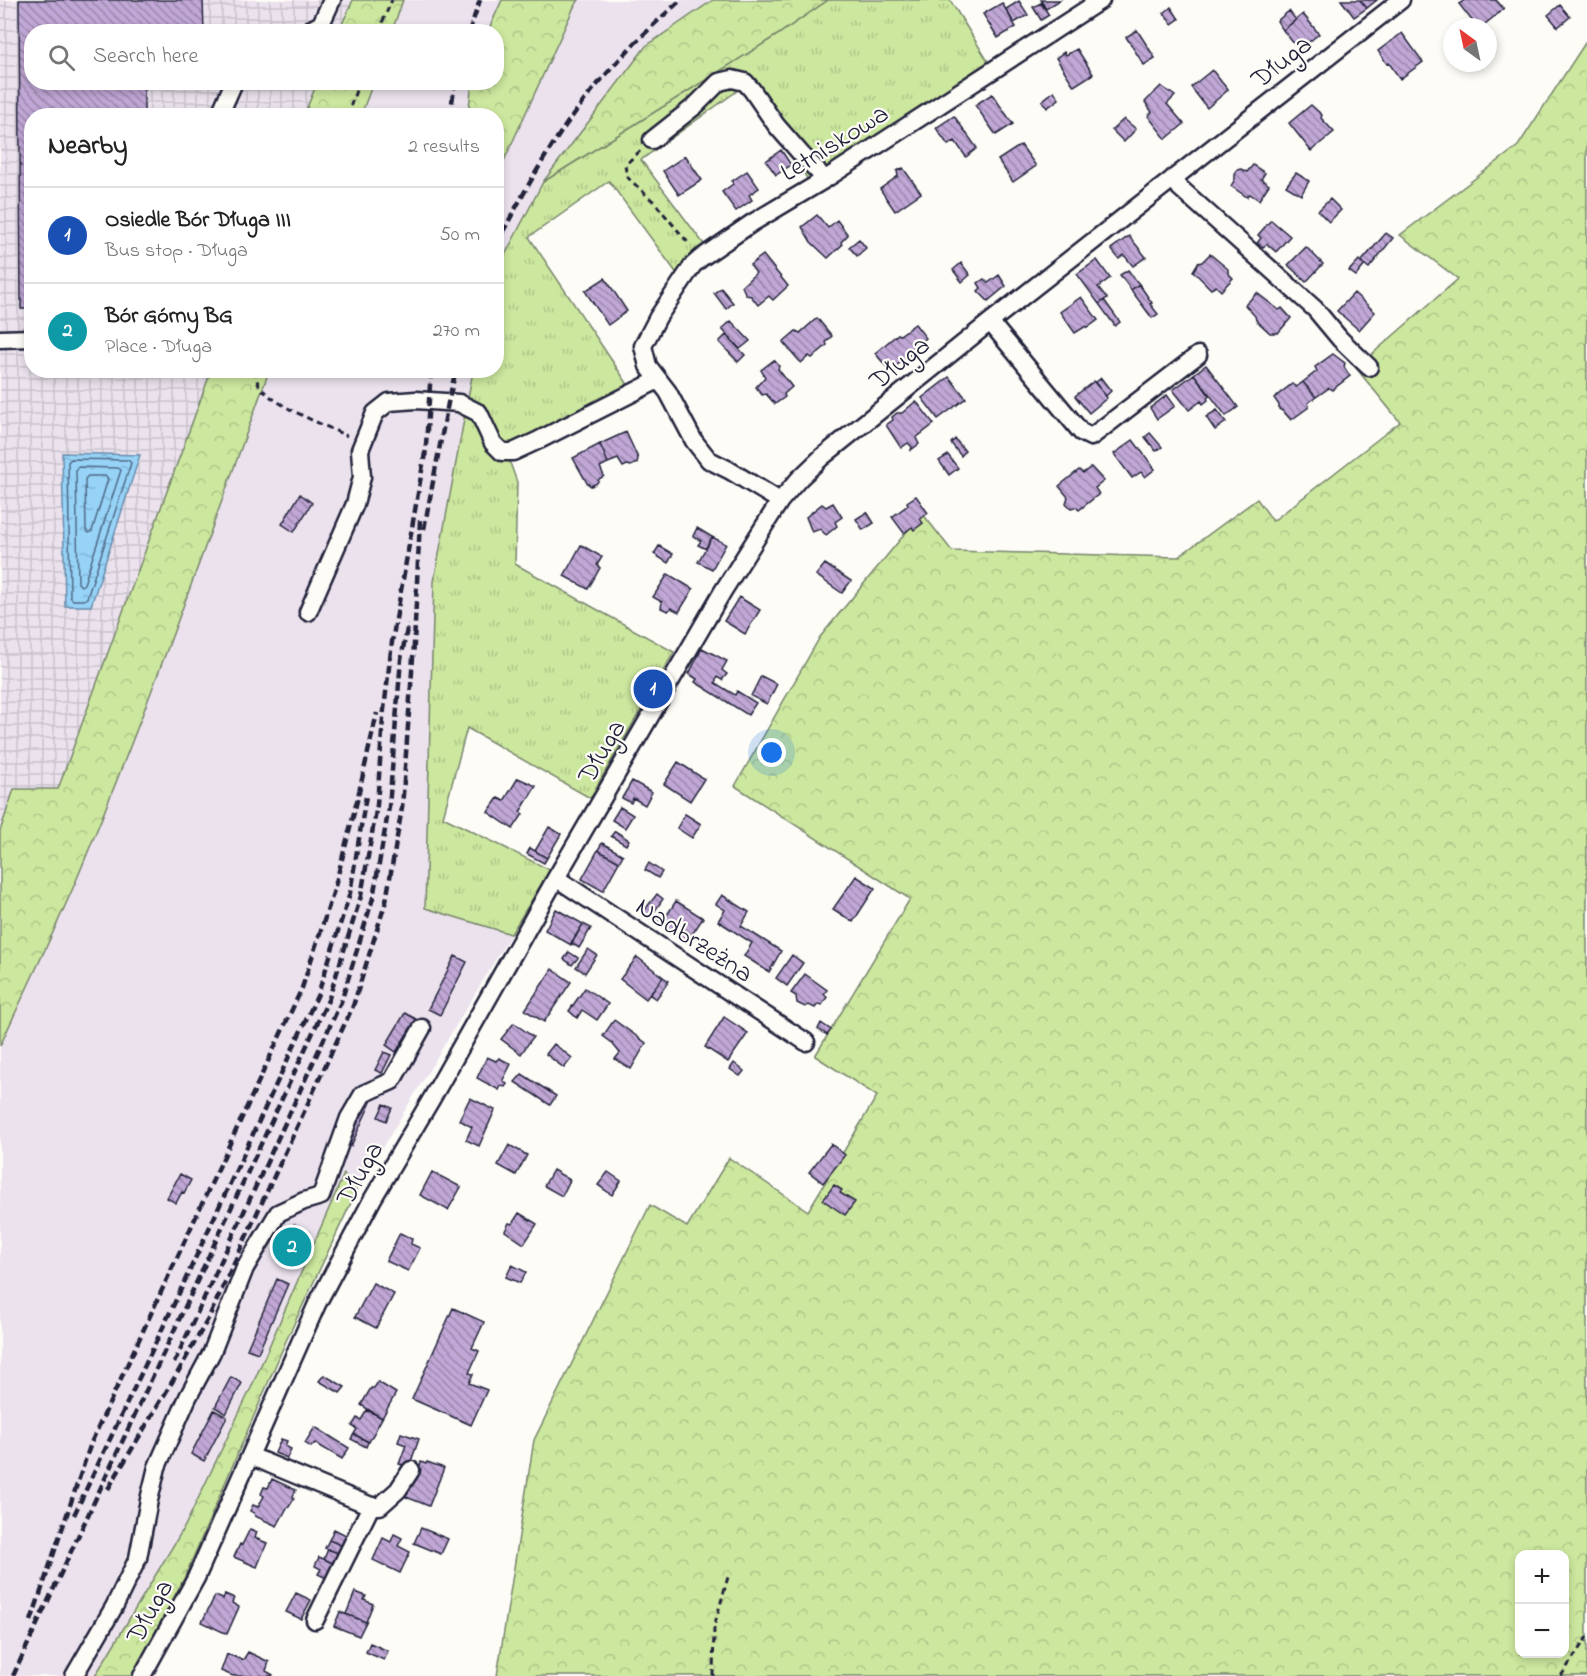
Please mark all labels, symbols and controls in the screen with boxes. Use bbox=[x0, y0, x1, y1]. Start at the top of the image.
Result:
north arrow bbox=[1443, 18, 1497, 72]
search box bbox=[24, 24, 504, 90]
street label: Długa bbox=[1243, 27, 1321, 100]
icon: search bbox=[45, 41, 78, 74]
text: Search here bbox=[93, 41, 198, 73]
street label: Letniskowa bbox=[774, 95, 897, 193]
text: Nearby bbox=[48, 128, 127, 166]
text: 2 results bbox=[408, 133, 480, 162]
text: Osiedle Bór Długa III bbox=[105, 205, 291, 237]
text: 1 bbox=[64, 221, 71, 250]
text: 50 m bbox=[439, 221, 480, 250]
text: Bus stop · Długa bbox=[105, 237, 248, 266]
text: Bór Górny BG bbox=[105, 301, 233, 333]
text: 2 bbox=[63, 317, 72, 346]
text: 270 m bbox=[433, 317, 480, 346]
street label: Długa bbox=[861, 327, 939, 401]
text: Place · Długa bbox=[105, 333, 212, 362]
pin: 1 bbox=[634, 666, 672, 712]
street label: Długa bbox=[569, 713, 637, 792]
your location bbox=[757, 738, 786, 767]
street label: Nadbrzeżna bbox=[627, 888, 760, 994]
street label: Długa bbox=[327, 1135, 395, 1214]
pin: 2 bbox=[272, 1224, 312, 1270]
map controls bbox=[1515, 1550, 1569, 1658]
button: + bbox=[1515, 1550, 1569, 1604]
street label: Długa bbox=[117, 1573, 185, 1652]
button: − bbox=[1515, 1604, 1569, 1658]

